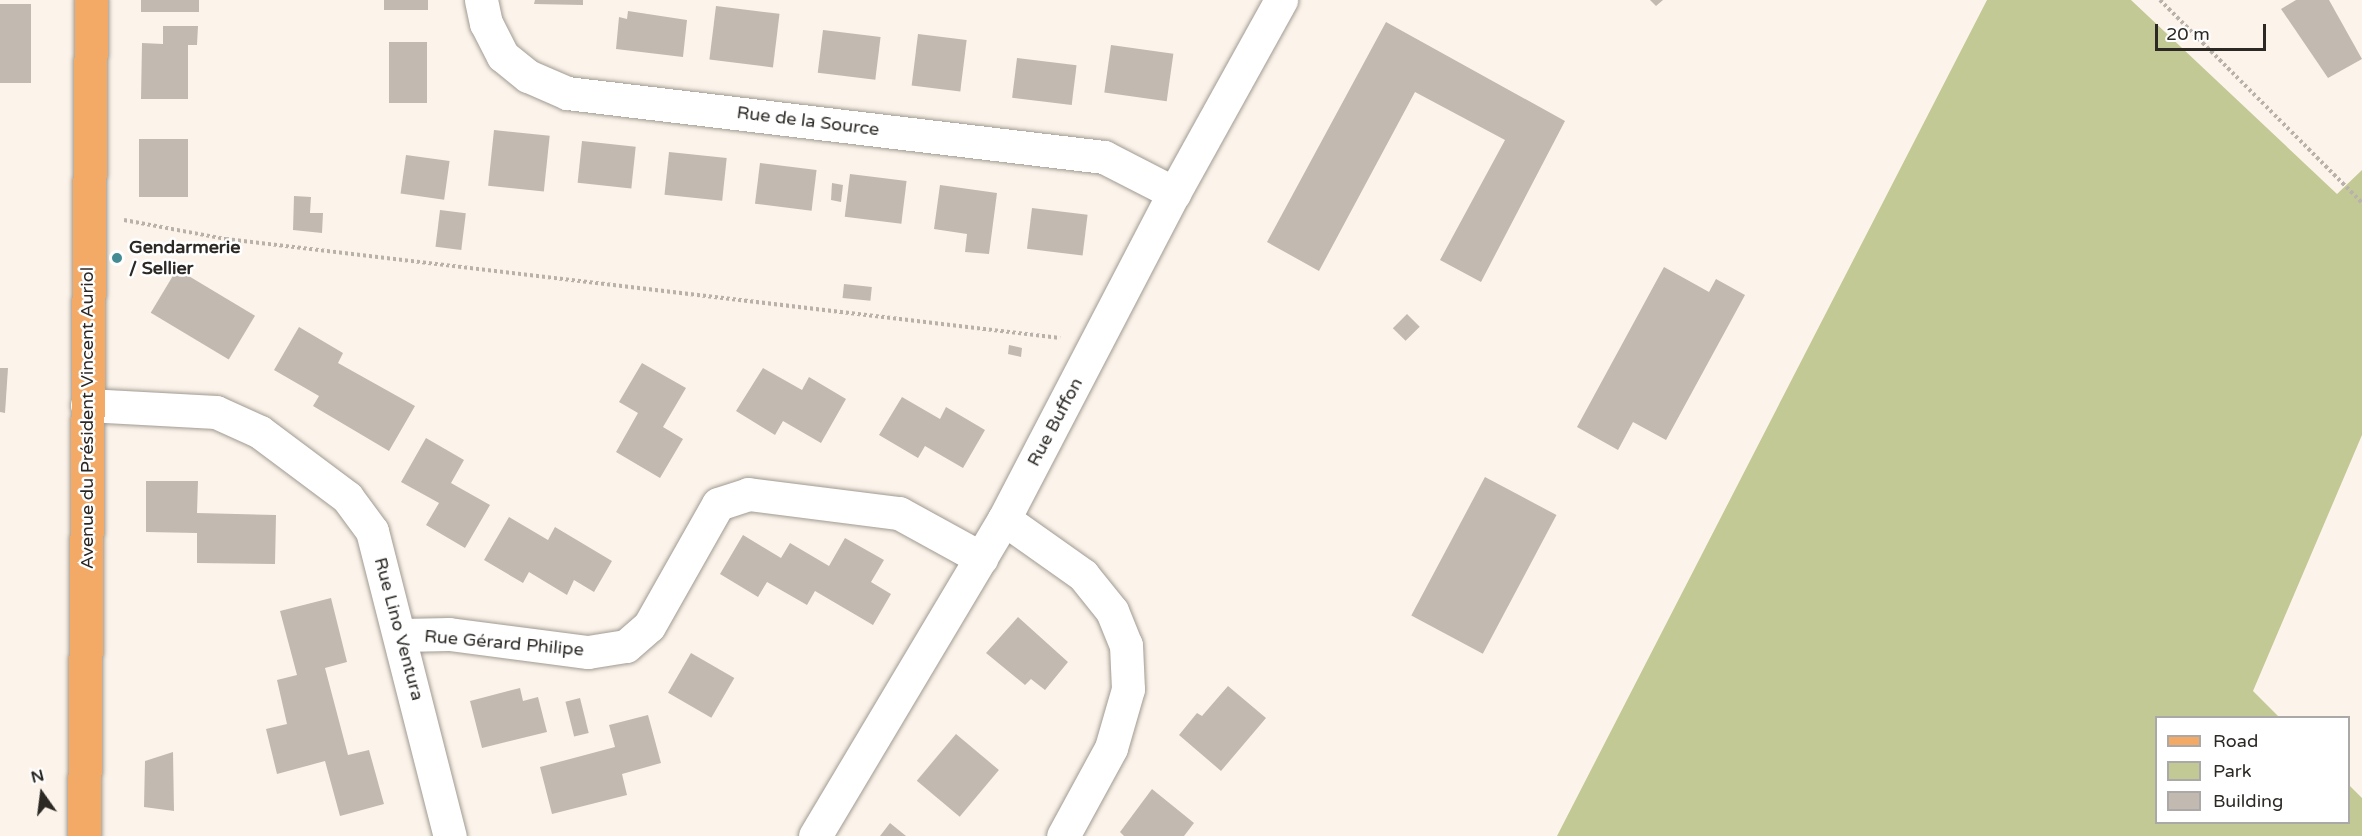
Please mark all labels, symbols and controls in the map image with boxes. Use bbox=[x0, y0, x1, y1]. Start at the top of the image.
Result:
scale bar bbox=[2158, 12, 2269, 50]
text: 20 m bbox=[2166, 23, 2210, 45]
street label: Rue de la Source bbox=[735, 102, 881, 140]
place label: Gendarmerie / Sellier bbox=[129, 237, 240, 280]
marker: Gendarmerie / Sellier bbox=[110, 251, 124, 265]
street label: Avenue du Président Vincent Auriol bbox=[76, 267, 98, 569]
street label: Rue Buffon bbox=[1023, 374, 1087, 470]
street label: Rue Lino Ventura bbox=[369, 555, 429, 703]
street label: Rue Gérard Philipe bbox=[423, 625, 585, 661]
legend bbox=[2155, 716, 2350, 824]
text: Road bbox=[2213, 730, 2258, 752]
text: Park bbox=[2213, 760, 2251, 782]
north arrow bbox=[12, 764, 72, 824]
text: N bbox=[29, 765, 46, 788]
text: Building bbox=[2213, 790, 2283, 812]

